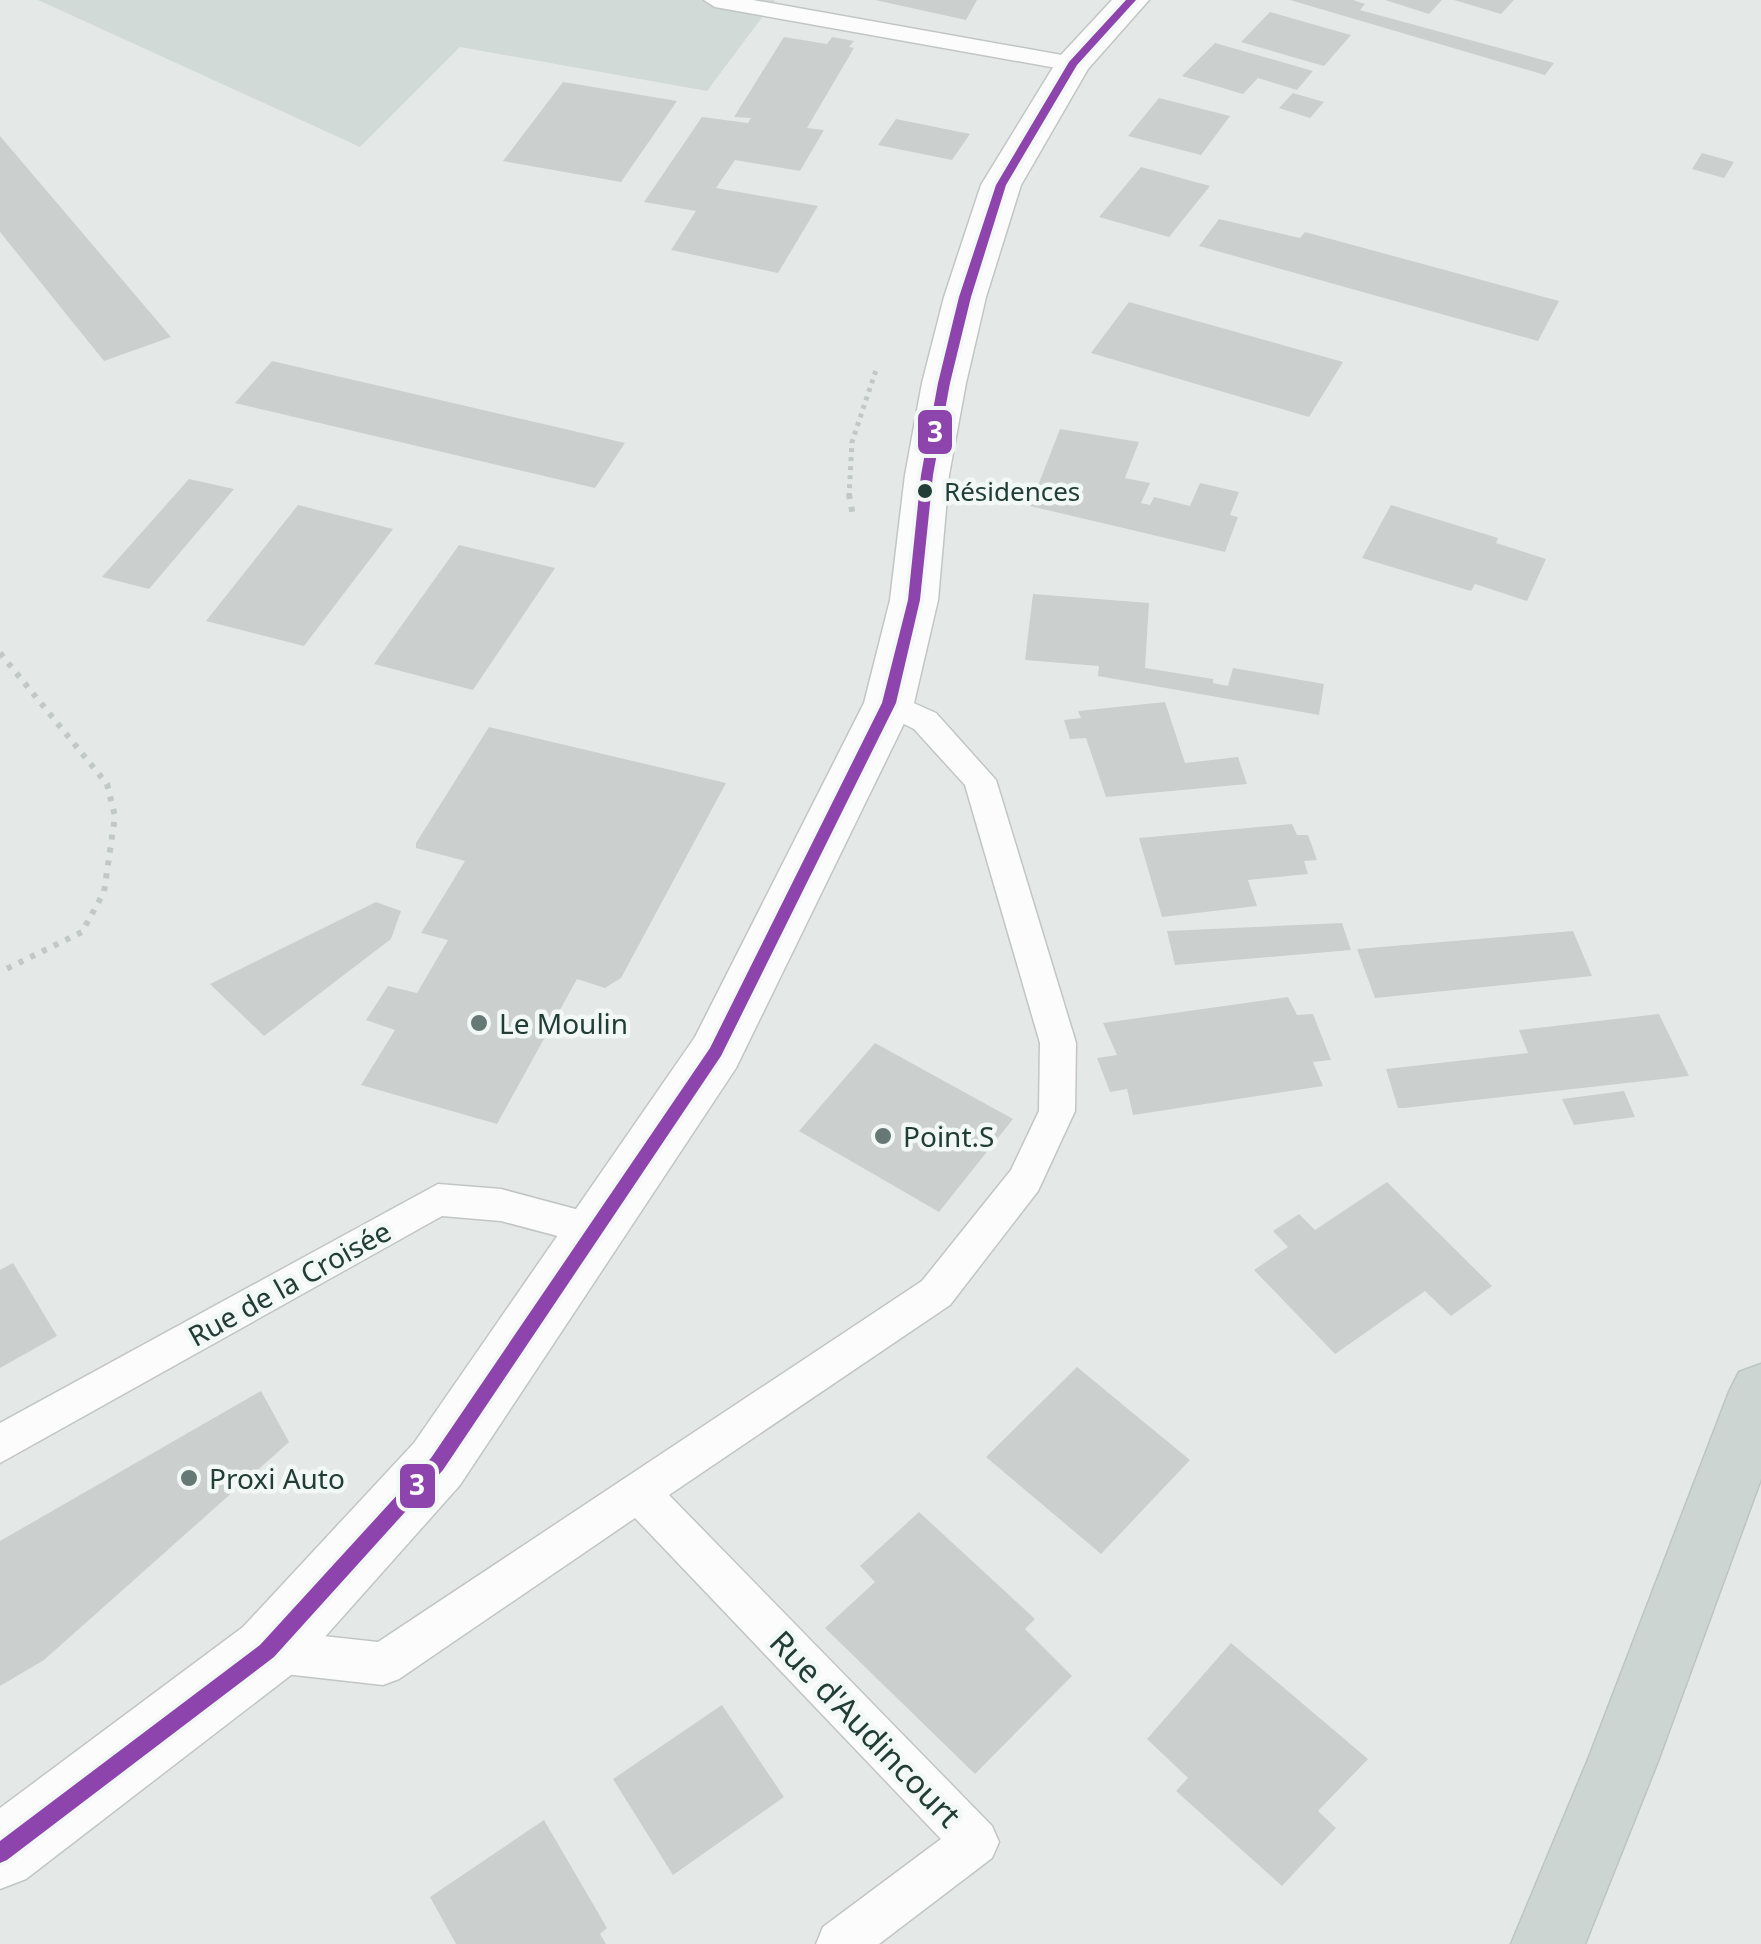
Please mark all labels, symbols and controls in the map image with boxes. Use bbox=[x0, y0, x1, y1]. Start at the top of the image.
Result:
line badge: 3 bbox=[916, 408, 954, 456]
text: 3 bbox=[927, 412, 943, 450]
place label: Résidences bbox=[944, 473, 1080, 509]
marker: Résidences bbox=[915, 481, 935, 501]
place label: Le Moulin bbox=[499, 1004, 628, 1042]
marker: Le Moulin bbox=[468, 1012, 490, 1034]
place label: Point.S bbox=[903, 1117, 994, 1155]
marker: Point.S bbox=[872, 1125, 894, 1147]
street label: Rue de la Croisée bbox=[181, 1212, 397, 1354]
place label: Proxi Auto bbox=[209, 1459, 345, 1497]
line badge: 3 bbox=[398, 1462, 437, 1510]
text: 3 bbox=[409, 1465, 425, 1503]
marker: Proxi Auto bbox=[178, 1467, 200, 1489]
street label: Rue d'Audincourt bbox=[761, 1620, 971, 1836]

